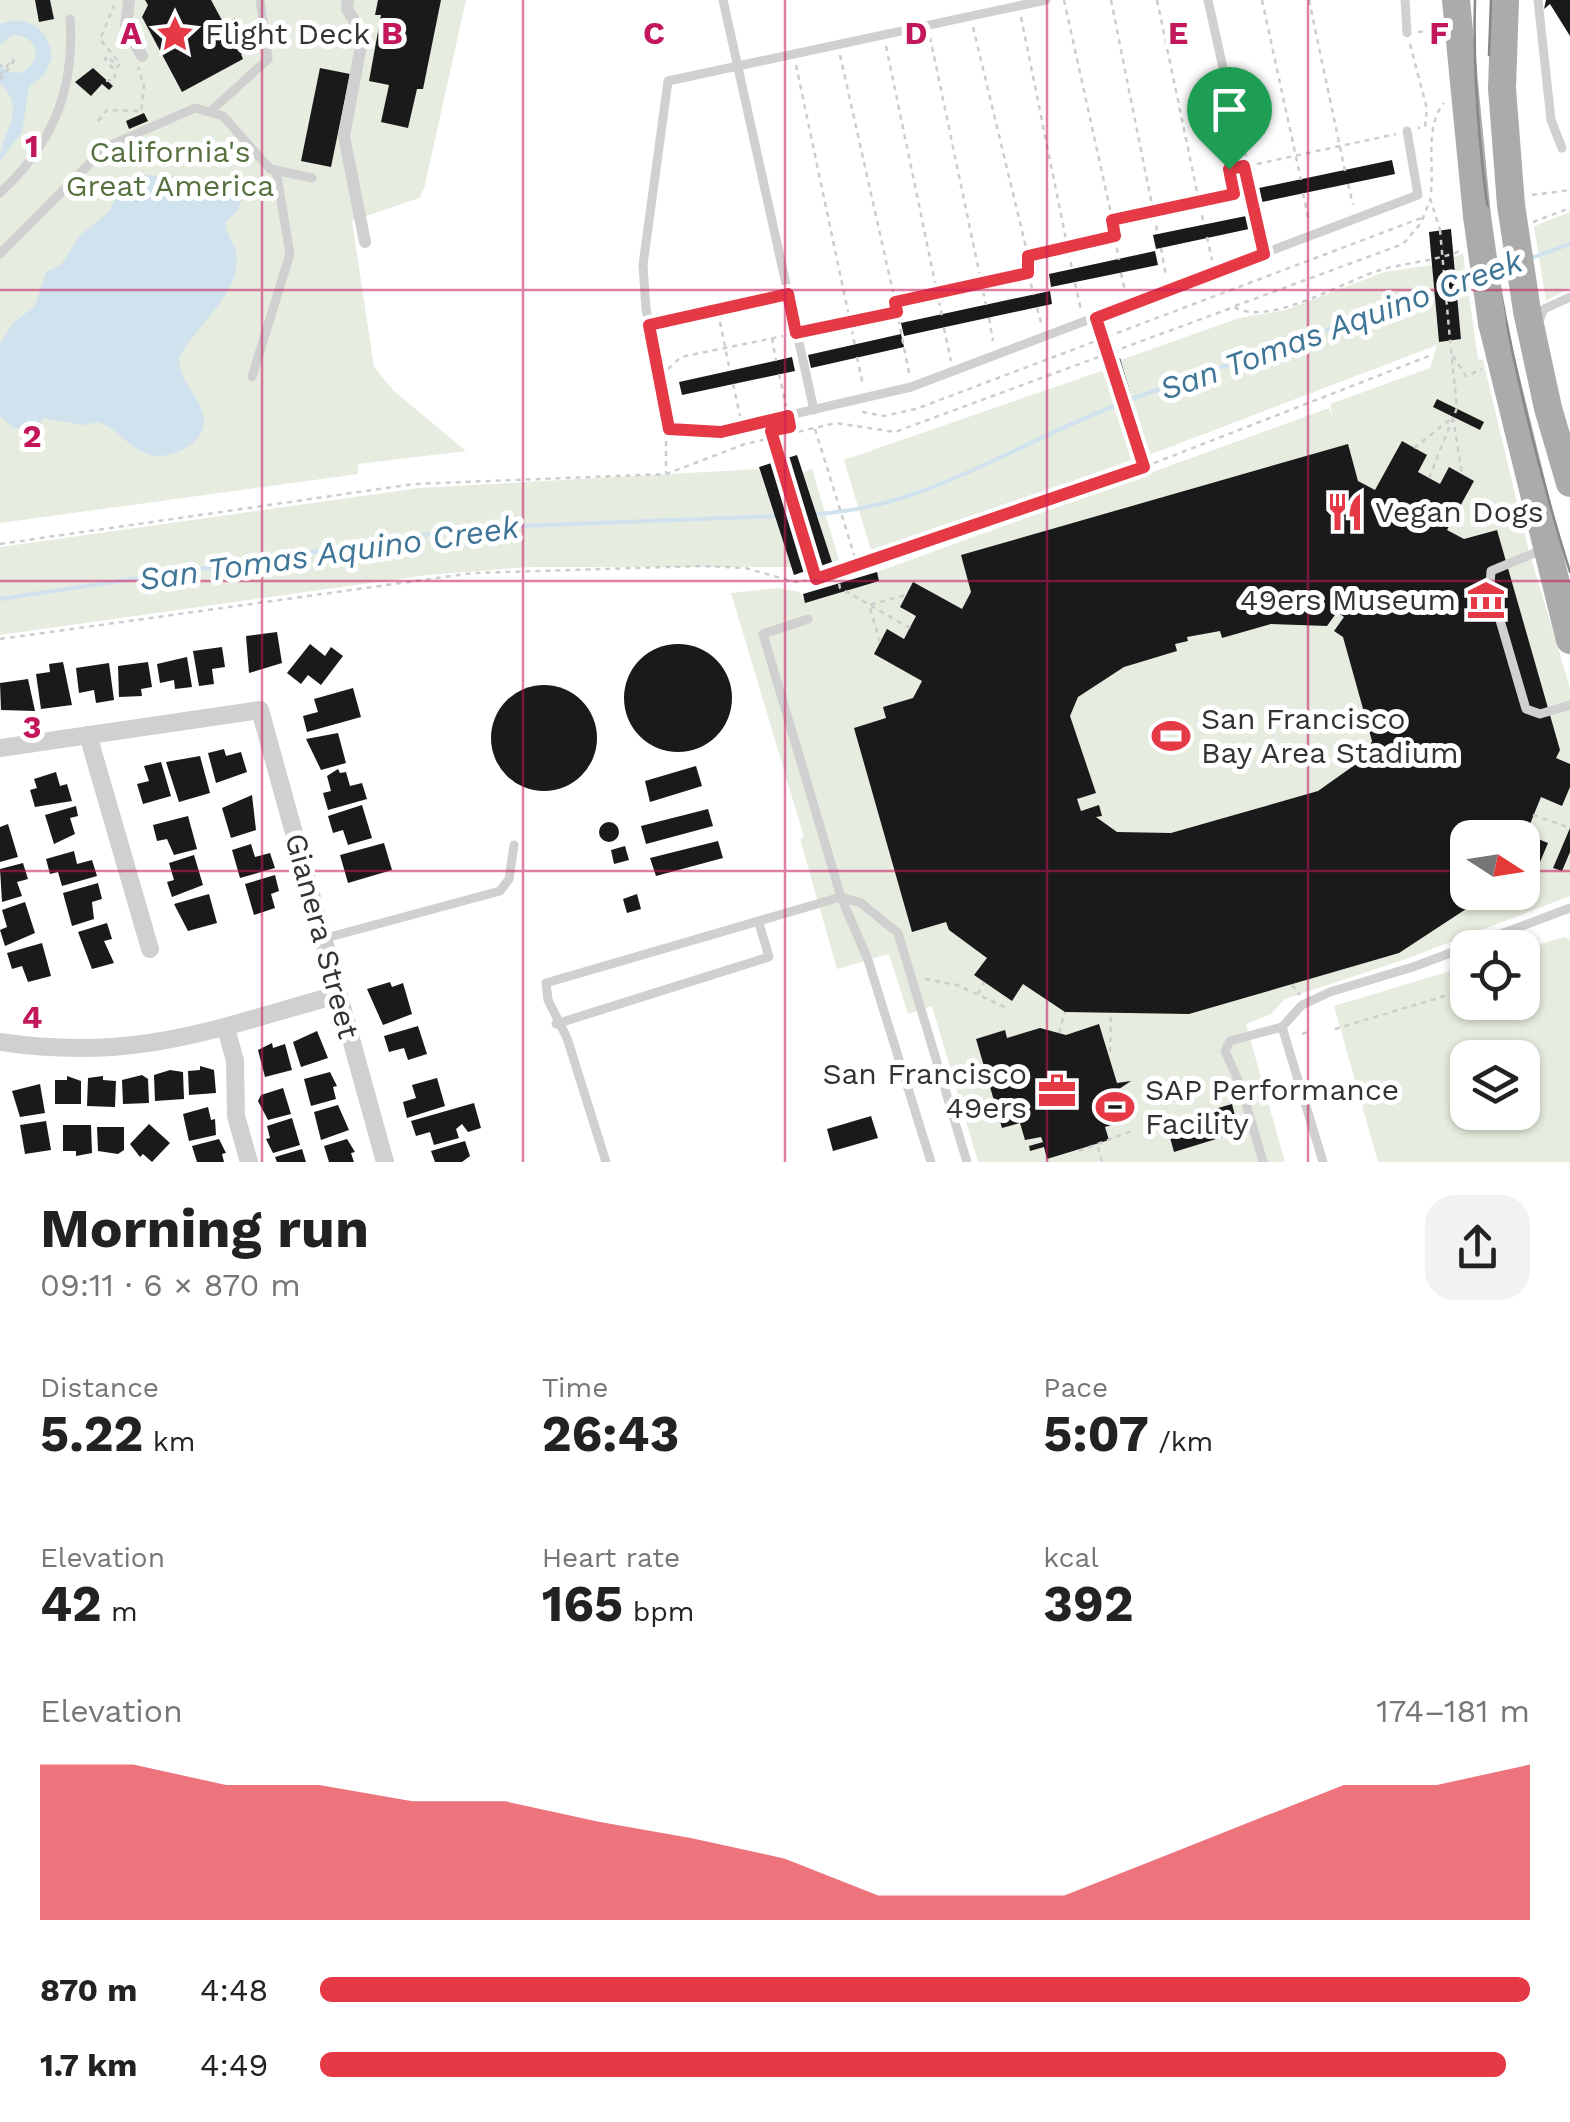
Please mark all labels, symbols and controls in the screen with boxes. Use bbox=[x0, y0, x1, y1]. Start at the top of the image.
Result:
place icon: Flight Deck bbox=[154, 13, 196, 55]
text: A bbox=[120, 14, 142, 52]
text: B bbox=[381, 14, 403, 52]
text: C bbox=[643, 14, 665, 52]
text: D bbox=[905, 14, 927, 52]
text: E bbox=[1168, 14, 1188, 52]
text: F bbox=[1429, 14, 1449, 52]
place label: Flight Deck bbox=[205, 16, 370, 51]
pin bbox=[1187, 67, 1272, 170]
icon: arrive bbox=[1202, 82, 1257, 137]
text: 1 bbox=[25, 127, 39, 165]
park label: California's Great America bbox=[66, 134, 274, 203]
water label: San Tomas Aquino Creek bbox=[1154, 241, 1529, 408]
text: 2 bbox=[22, 417, 42, 455]
restaurant icon: Vegan Dogs bbox=[1324, 491, 1366, 533]
place label: Vegan Dogs bbox=[1375, 494, 1544, 529]
water label: San Tomas Aquino Creek bbox=[137, 507, 523, 598]
museum icon: 49ers Museum bbox=[1465, 579, 1507, 621]
place label: 49ers Museum bbox=[1240, 582, 1456, 617]
place label: San Francisco Bay Area Stadium bbox=[1201, 701, 1459, 770]
text: 3 bbox=[23, 708, 41, 746]
sports icon: San Francisco Bay Area Stadium bbox=[1150, 715, 1192, 757]
north arrow bbox=[1450, 820, 1540, 910]
map controls bbox=[1450, 820, 1540, 1130]
street label: Gianera Street bbox=[278, 829, 367, 1043]
button: locate bbox=[1450, 930, 1540, 1020]
text: 4 bbox=[22, 998, 42, 1036]
button: layers bbox=[1450, 1040, 1540, 1130]
place label: San Francisco 49ers bbox=[822, 1056, 1027, 1125]
office icon: San Francisco 49ers bbox=[1036, 1070, 1078, 1112]
place label: SAP Performance Facility bbox=[1145, 1072, 1399, 1141]
sports icon: SAP Performance Facility bbox=[1094, 1086, 1136, 1128]
button: share bbox=[1425, 1195, 1530, 1300]
text: Morning run bbox=[40, 1196, 369, 1260]
text: 09:11 · 6 × 870 m bbox=[40, 1266, 301, 1304]
text: Distance bbox=[40, 1371, 159, 1404]
text: Time bbox=[542, 1371, 608, 1404]
text: Pace bbox=[1043, 1371, 1108, 1404]
text: 5.22 bbox=[40, 1404, 143, 1463]
text: 26:43 bbox=[542, 1404, 679, 1463]
text: 5:07 bbox=[1043, 1404, 1149, 1463]
text: km bbox=[143, 1425, 195, 1458]
text: /km bbox=[1149, 1425, 1213, 1458]
text: Elevation bbox=[40, 1541, 165, 1574]
text: Heart rate bbox=[542, 1541, 680, 1574]
text: kcal bbox=[1043, 1541, 1099, 1574]
text: 42 bbox=[40, 1574, 102, 1633]
text: 165 bbox=[542, 1574, 623, 1633]
text: 392 bbox=[1043, 1574, 1134, 1633]
text: m bbox=[102, 1595, 138, 1628]
text: bpm bbox=[623, 1595, 695, 1628]
text: Elevation bbox=[40, 1692, 183, 1730]
text: 174–181 m bbox=[1376, 1692, 1530, 1730]
text: 870 m bbox=[40, 1971, 137, 2009]
text: 4:48 bbox=[200, 1971, 268, 2009]
text: 1.7 km bbox=[40, 2046, 137, 2084]
text: 4:49 bbox=[200, 2046, 268, 2084]

